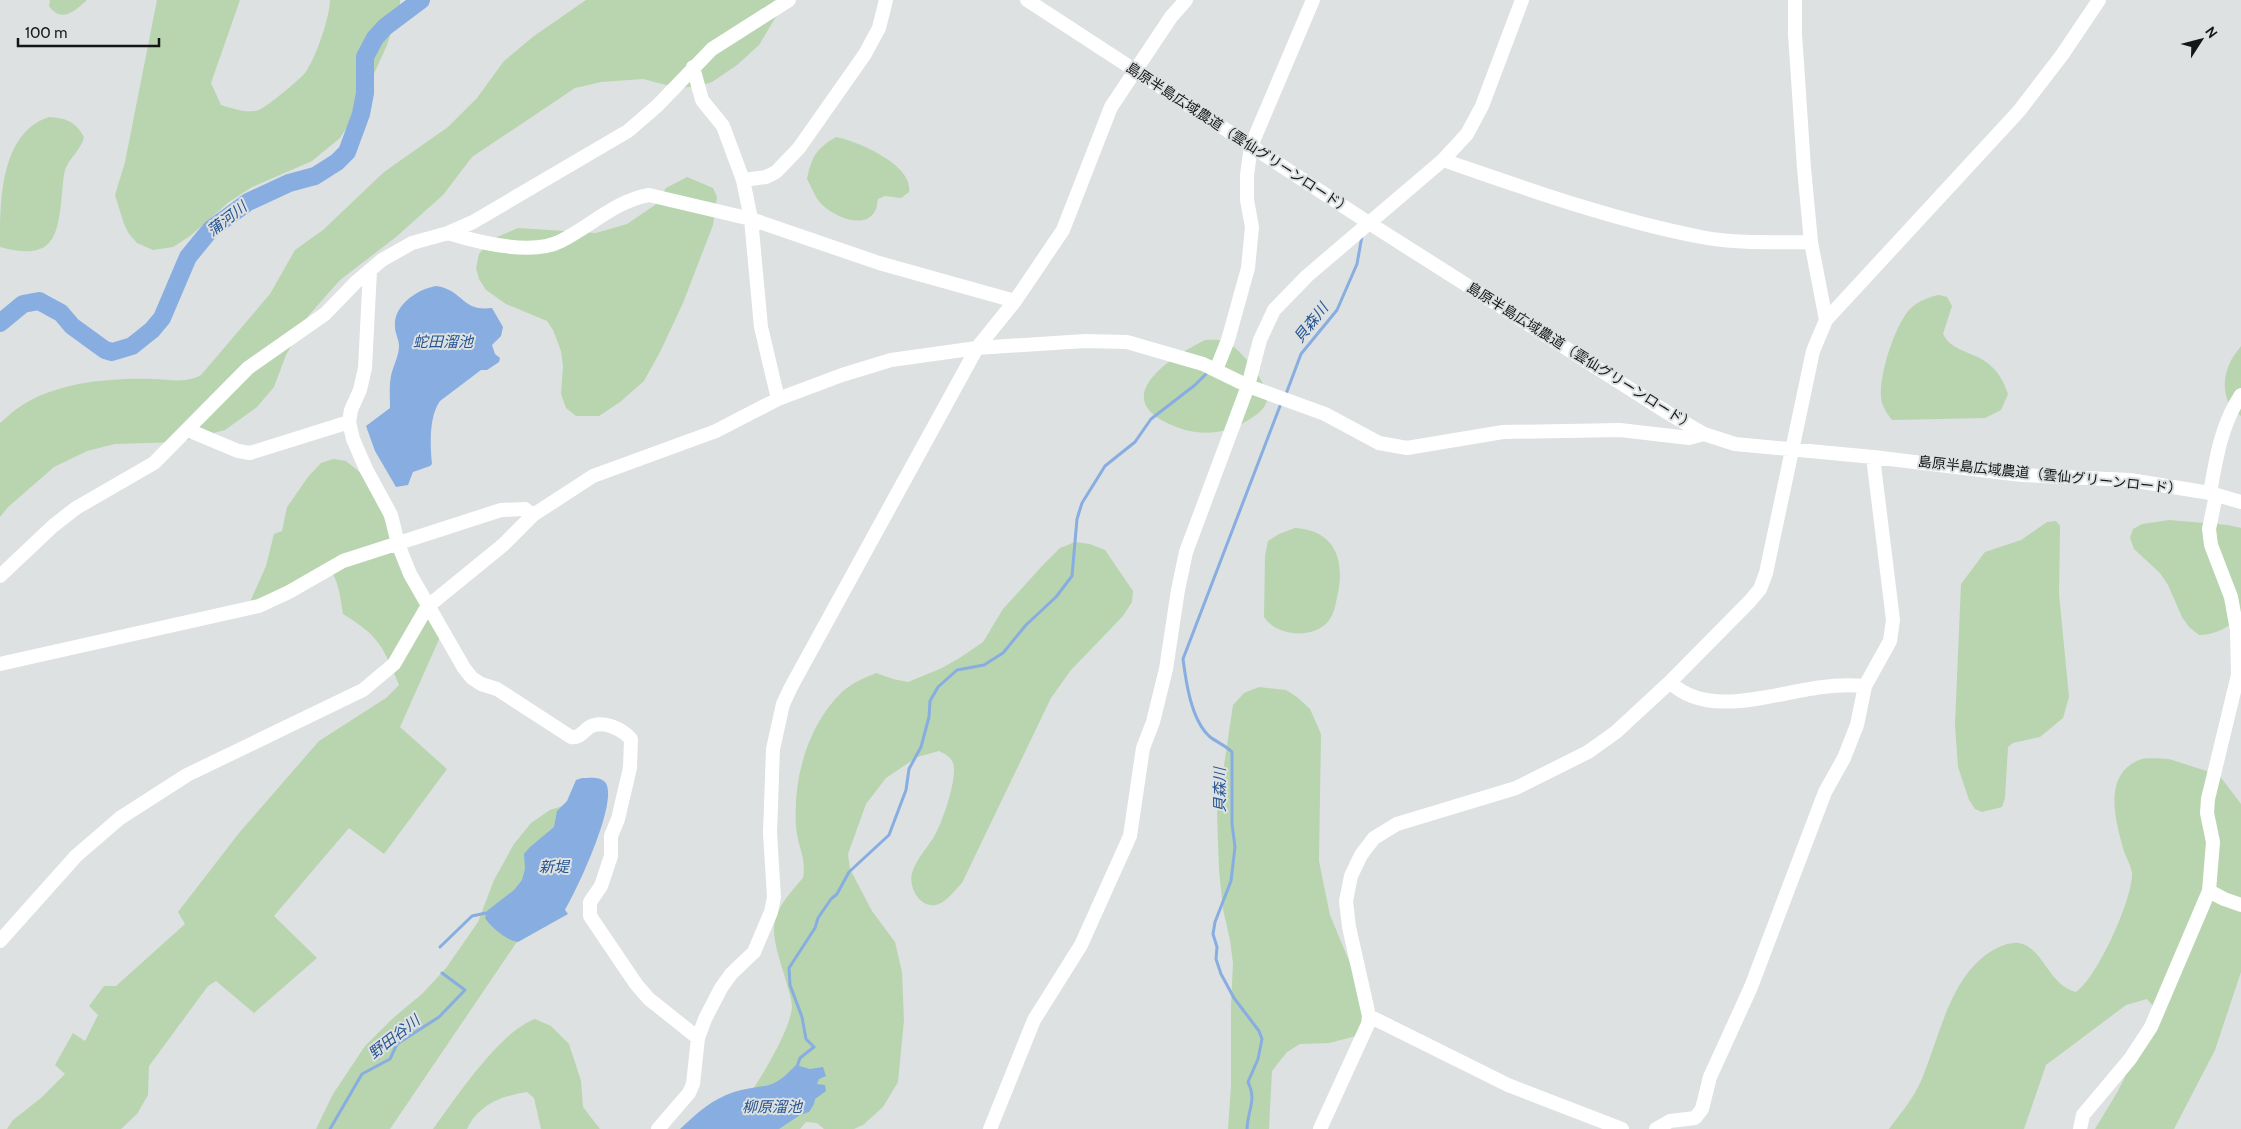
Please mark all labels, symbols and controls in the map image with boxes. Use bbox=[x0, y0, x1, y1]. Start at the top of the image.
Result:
scale bar bbox=[18, 15, 159, 47]
north arrow bbox=[2176, 15, 2226, 65]
text: N bbox=[2201, 23, 2222, 42]
text: 100 m bbox=[25, 24, 67, 42]
street label: 島原半島広域農道（雲仙グリーンロード） bbox=[1123, 58, 1355, 218]
water label: 蒲河川 bbox=[204, 197, 252, 240]
street label: 島原半島広域農道（雲仙グリーンロード） bbox=[1464, 278, 1698, 434]
water label: 貝森川 bbox=[1290, 298, 1333, 346]
water label: 蛇田溜池 bbox=[413, 333, 475, 351]
street label: 島原半島広域農道（雲仙グリーンロード） bbox=[1917, 452, 2183, 498]
water label: 貝森川 bbox=[1211, 766, 1229, 813]
water label: 新堤 bbox=[539, 858, 571, 876]
water label: 野田谷川 bbox=[365, 1010, 425, 1063]
water label: 柳原溜池 bbox=[742, 1098, 804, 1116]

